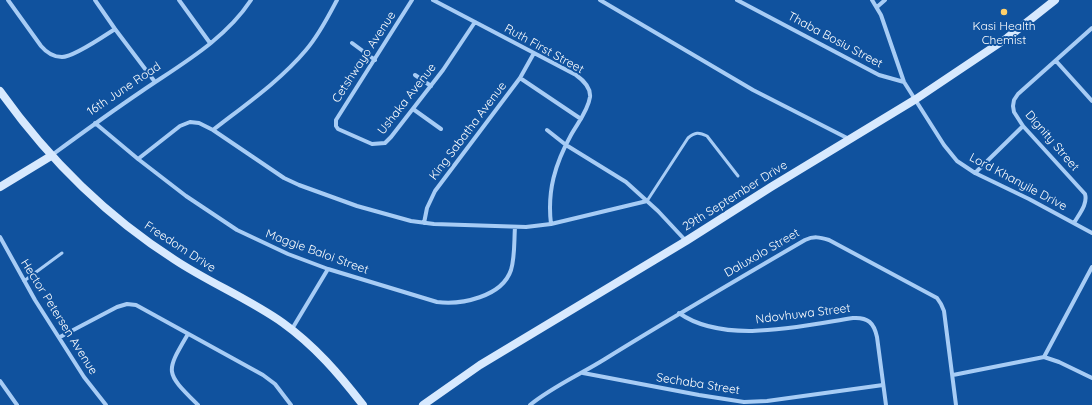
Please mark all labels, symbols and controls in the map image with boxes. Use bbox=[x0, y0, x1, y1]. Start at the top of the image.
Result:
marker: Kasi Health Chemist bbox=[999, 7, 1009, 17]
street label: Cetshwayo Avenue bbox=[329, 9, 399, 105]
street label: Thaba Bosiu Street bbox=[785, 9, 885, 71]
place label: Kasi Health Chemist bbox=[972, 19, 1036, 47]
street label: Ruth First Street bbox=[502, 21, 586, 77]
street label: 16th June Road bbox=[85, 59, 163, 119]
street label: Ushaka Avenue bbox=[375, 61, 439, 137]
street label: King Sabatha Avenue bbox=[426, 79, 510, 183]
street label: Dignity Street bbox=[1022, 108, 1082, 174]
street label: Lord Khanyile Drive bbox=[967, 150, 1069, 214]
street label: 29th September Drive bbox=[680, 158, 790, 234]
street label: Freedom Drive bbox=[142, 219, 218, 275]
street label: Daluxolo Street bbox=[722, 226, 802, 280]
street label: Maggie Baloi Street bbox=[264, 227, 370, 277]
street label: Hector Petersen Avenue bbox=[17, 257, 101, 377]
street label: Ndovhuwa Street bbox=[755, 301, 851, 327]
street label: Sechaba Street bbox=[655, 370, 741, 398]

